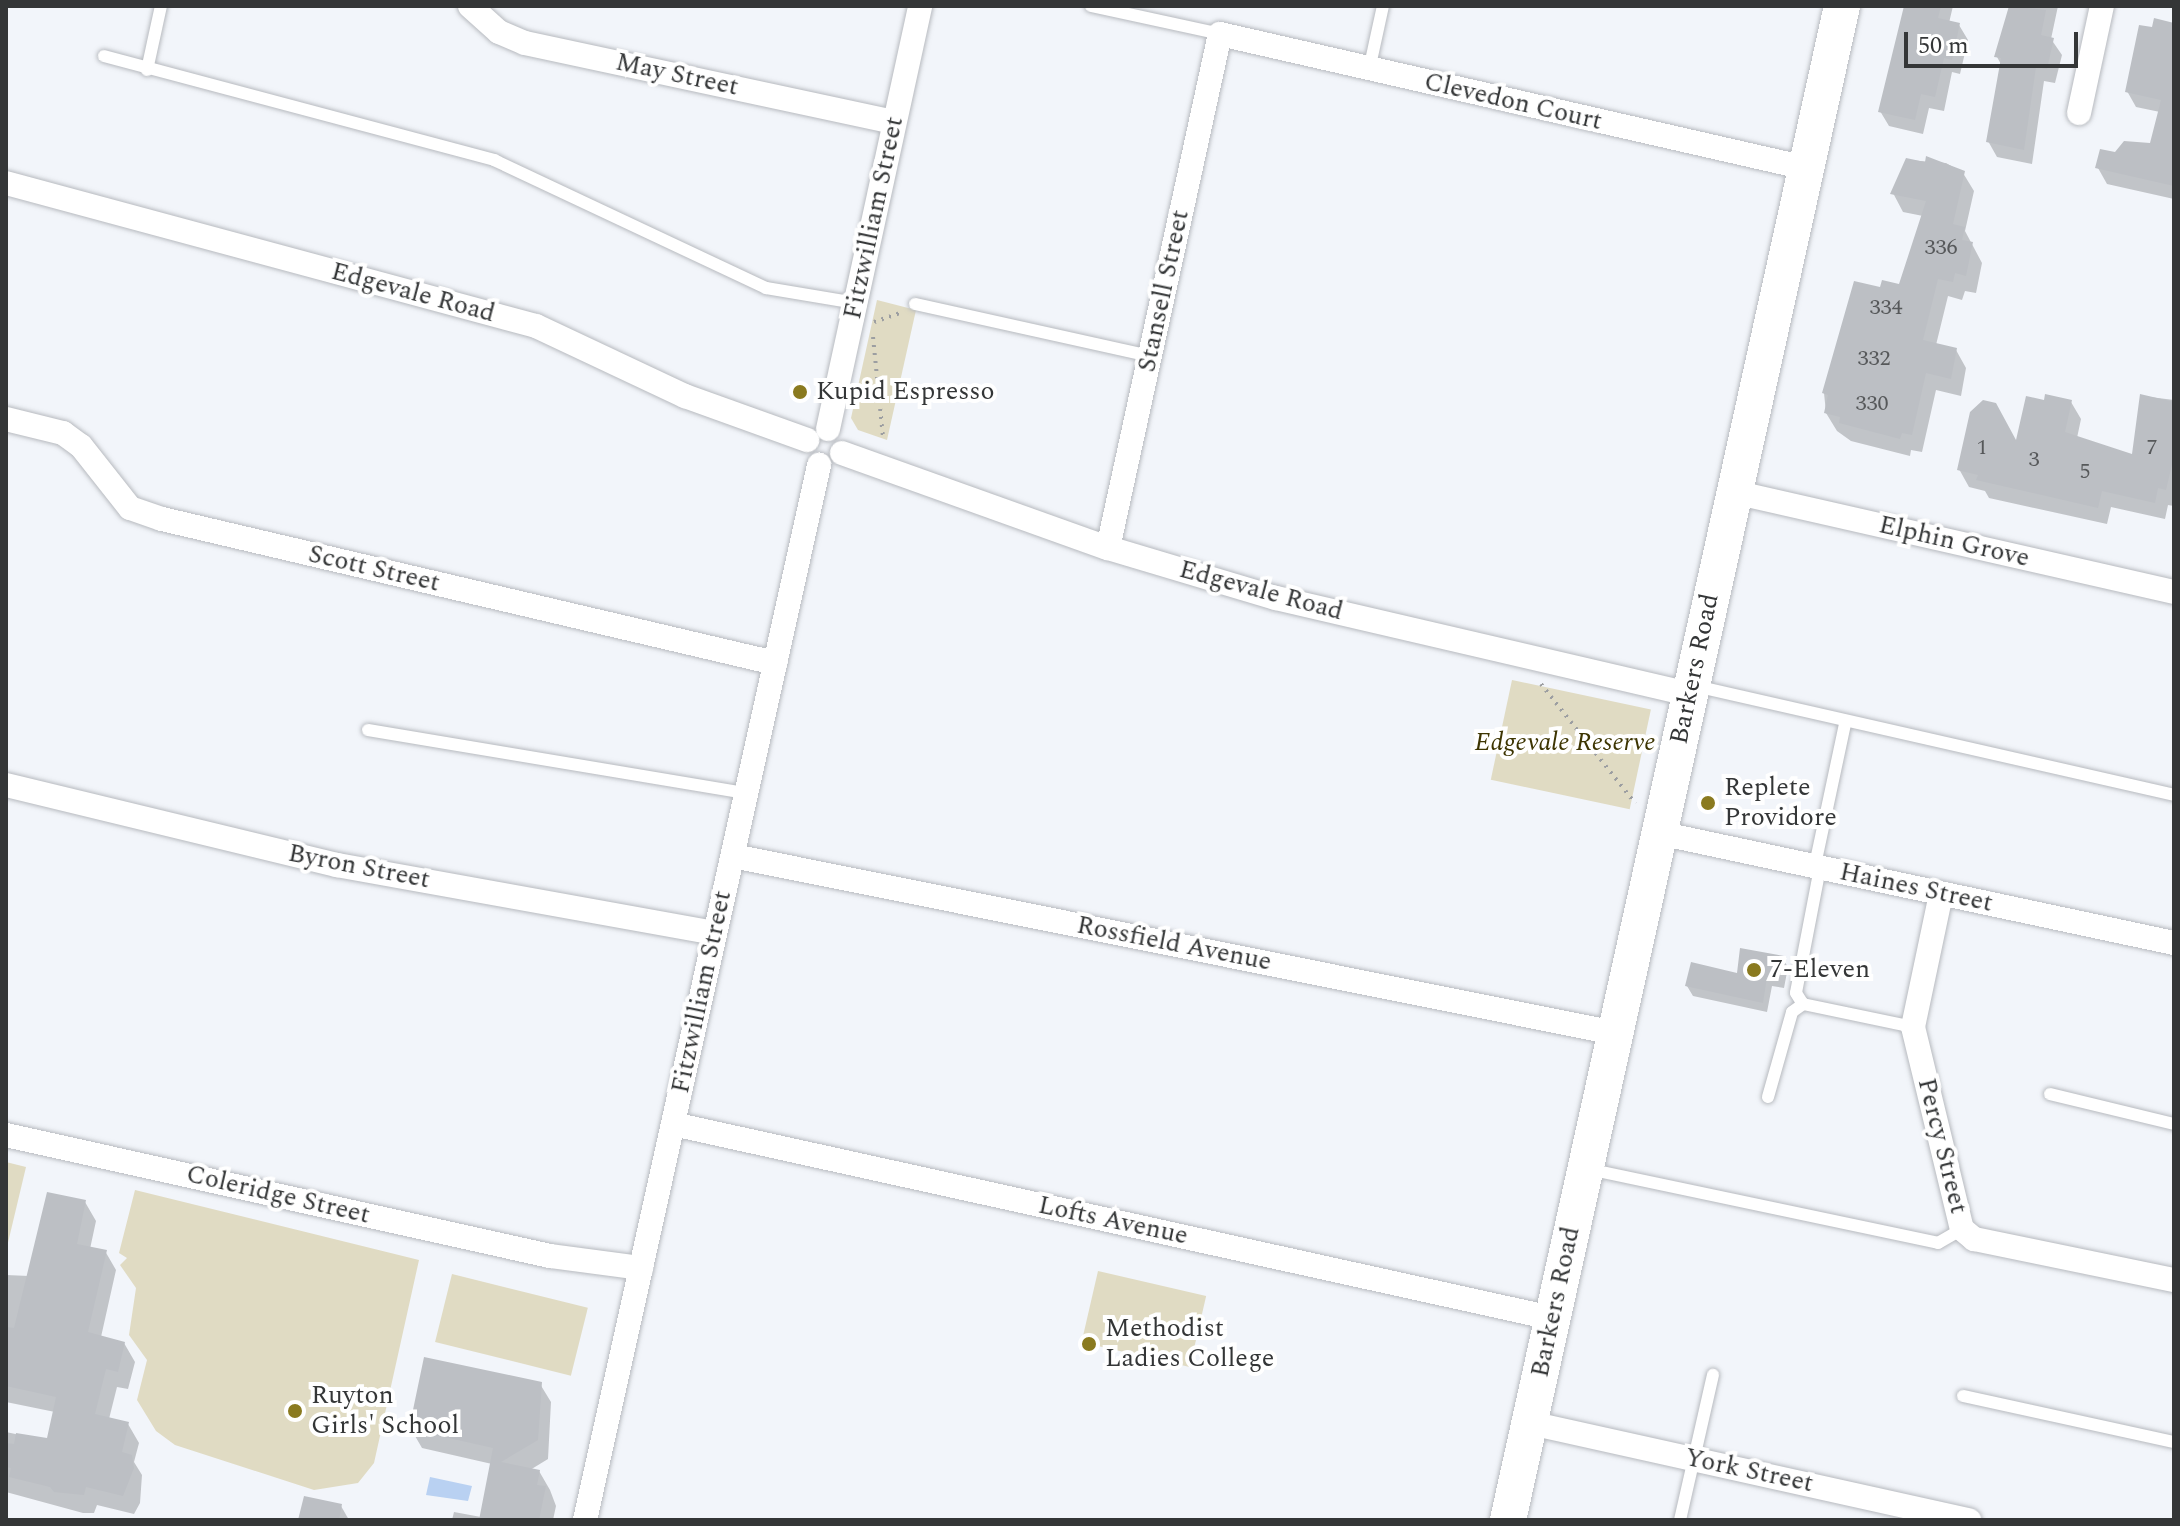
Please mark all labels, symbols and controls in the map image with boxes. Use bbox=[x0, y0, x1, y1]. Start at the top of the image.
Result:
scale bar bbox=[1908, 16, 2082, 66]
text: 50 m bbox=[1918, 28, 1969, 64]
street label: May Street bbox=[613, 47, 741, 103]
street label: Clevedon Court bbox=[1421, 66, 1605, 138]
street label: Fitzwilliam Street bbox=[837, 114, 911, 322]
street label: Stansell Street bbox=[1132, 207, 1196, 375]
house number: 336 bbox=[1925, 235, 1957, 261]
street label: Edgevale Road bbox=[328, 256, 498, 330]
house number: 334 bbox=[1870, 295, 1902, 321]
house number: 332 bbox=[1858, 346, 1890, 372]
place label: Kupid Espresso bbox=[816, 376, 994, 408]
marker: Kupid Espresso bbox=[791, 383, 809, 401]
house number: 330 bbox=[1856, 391, 1888, 417]
house number: 1 bbox=[1977, 435, 1987, 461]
house number: 7 bbox=[2147, 435, 2157, 461]
house number: 3 bbox=[2029, 447, 2039, 473]
house number: 5 bbox=[2080, 459, 2090, 485]
street label: Elphin Grove bbox=[1876, 510, 2032, 574]
street label: Scott Street bbox=[305, 539, 443, 599]
street label: Edgevale Road bbox=[1176, 554, 1346, 628]
street label: Barkers Road bbox=[1664, 591, 1726, 747]
park label: Edgevale Reserve bbox=[1474, 727, 1656, 759]
place label: Replete Providore bbox=[1724, 772, 1837, 834]
marker: Replete Providore bbox=[1699, 794, 1717, 812]
street label: Byron Street bbox=[285, 838, 433, 896]
street label: Haines Street bbox=[1837, 857, 1995, 919]
street label: Fitzwilliam Street bbox=[665, 888, 739, 1096]
street label: Rossfield Avenue bbox=[1074, 910, 1274, 978]
place label: 7-Eleven bbox=[1770, 954, 1870, 986]
marker: 7-Eleven bbox=[1745, 961, 1763, 979]
street label: Percy Street bbox=[1910, 1075, 1974, 1217]
street label: Coleridge Street bbox=[183, 1159, 373, 1231]
street label: Lofts Avenue bbox=[1035, 1190, 1191, 1252]
street label: Barkers Road bbox=[1525, 1224, 1587, 1380]
place label: Methodist Ladies College bbox=[1105, 1313, 1274, 1374]
marker: Methodist Ladies College bbox=[1080, 1335, 1098, 1353]
place label: Ruyton Girls' School bbox=[311, 1380, 459, 1442]
marker: Ruyton Girls' School bbox=[286, 1402, 304, 1420]
street label: York Street bbox=[1682, 1442, 1816, 1500]

